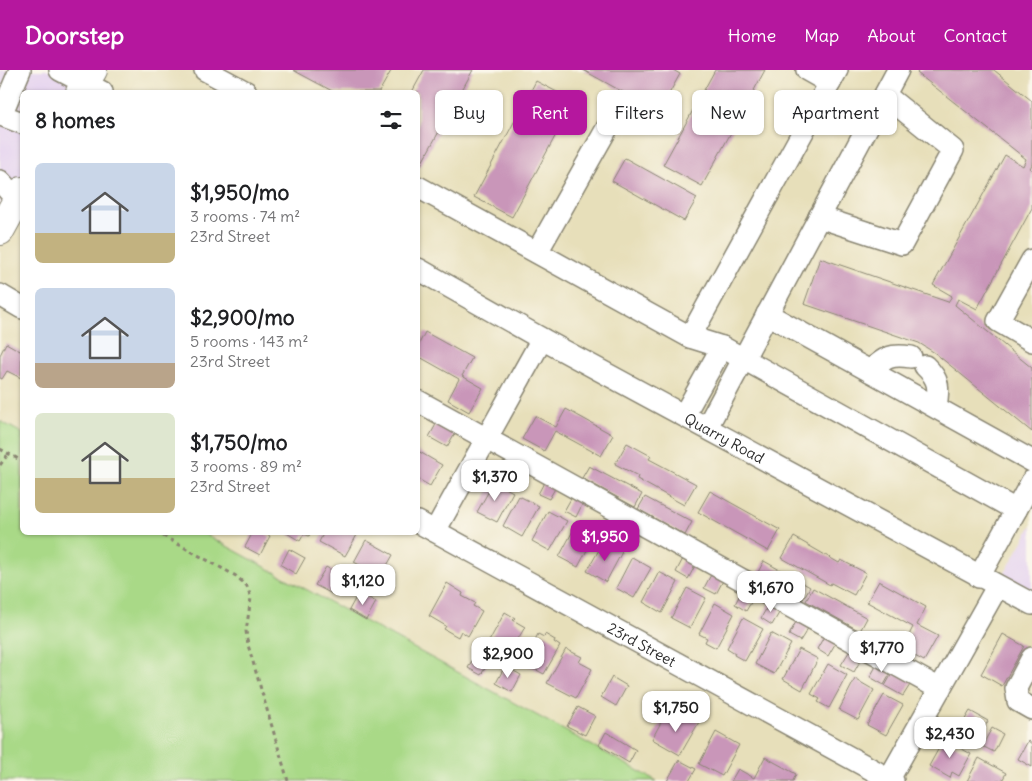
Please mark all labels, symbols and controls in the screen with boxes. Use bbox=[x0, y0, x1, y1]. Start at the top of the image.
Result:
text: Doorstep bbox=[25, 20, 124, 50]
text: Home bbox=[728, 24, 776, 47]
text: Map bbox=[804, 24, 839, 47]
text: About bbox=[867, 24, 915, 47]
text: Contact bbox=[943, 24, 1007, 47]
chip: Buy bbox=[435, 90, 503, 135]
chip: Rent bbox=[513, 90, 587, 135]
chip: Filters bbox=[597, 90, 682, 135]
chip: New bbox=[692, 90, 764, 135]
chip: Apartment bbox=[774, 90, 897, 135]
icon: filters bbox=[377, 106, 405, 134]
text: 8 homes bbox=[35, 107, 115, 134]
text: $1,950/mo bbox=[190, 179, 289, 206]
icon: home bbox=[75, 183, 135, 243]
text: 3 rooms · 74 m² bbox=[190, 206, 300, 226]
text: 23rd Street bbox=[190, 226, 270, 246]
text: $2,900/mo bbox=[190, 304, 295, 331]
icon: home bbox=[75, 308, 135, 368]
text: 5 rooms · 143 m² bbox=[190, 331, 308, 351]
text: 23rd Street bbox=[190, 351, 270, 371]
street label: Quarry Road bbox=[681, 408, 768, 467]
text: $1,750/mo bbox=[190, 429, 288, 456]
icon: home bbox=[75, 433, 135, 493]
text: 3 rooms · 89 m² bbox=[190, 456, 302, 476]
pin: $1,370 bbox=[454, 460, 536, 502]
text: $1,370 bbox=[472, 466, 518, 486]
text: 23rd Street bbox=[190, 476, 270, 496]
pin: $1,950 bbox=[564, 520, 646, 562]
text: $1,950 bbox=[581, 526, 629, 546]
pin: $1,120 bbox=[322, 564, 404, 606]
text: $1,120 bbox=[341, 570, 385, 590]
pin: $1,670 bbox=[730, 570, 812, 613]
text: $1,670 bbox=[748, 577, 794, 597]
street label: 23rd Street bbox=[604, 618, 679, 670]
pin: $1,770 bbox=[841, 630, 923, 673]
pin: $2,900 bbox=[467, 636, 549, 679]
text: $1,770 bbox=[860, 637, 904, 657]
text: $2,900 bbox=[482, 643, 534, 663]
pin: $1,750 bbox=[635, 690, 717, 733]
text: $1,750 bbox=[653, 697, 699, 717]
pin: $2,430 bbox=[909, 716, 991, 759]
text: $2,430 bbox=[925, 723, 975, 743]

